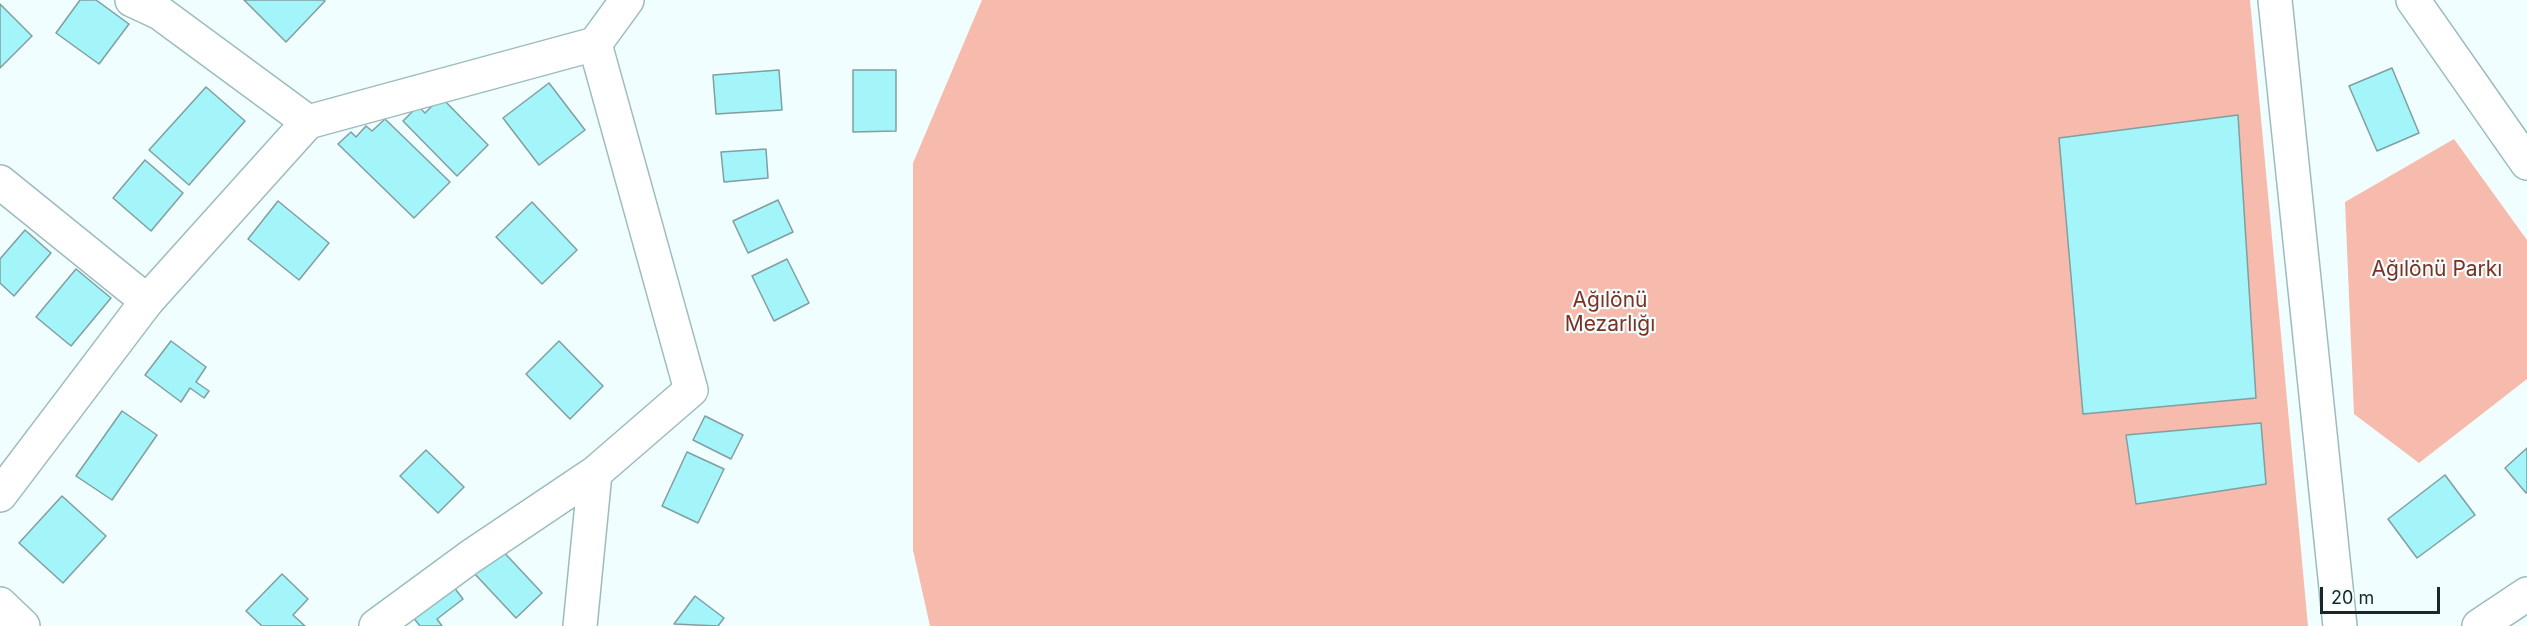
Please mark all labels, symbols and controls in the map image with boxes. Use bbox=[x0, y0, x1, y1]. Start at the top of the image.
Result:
park label: Ağılönü Parkı bbox=[2372, 257, 2502, 283]
park label: Ağılönü Mezarlığı bbox=[1565, 288, 1655, 338]
scale bar bbox=[2323, 575, 2443, 613]
text: 20 m bbox=[2331, 587, 2374, 608]

